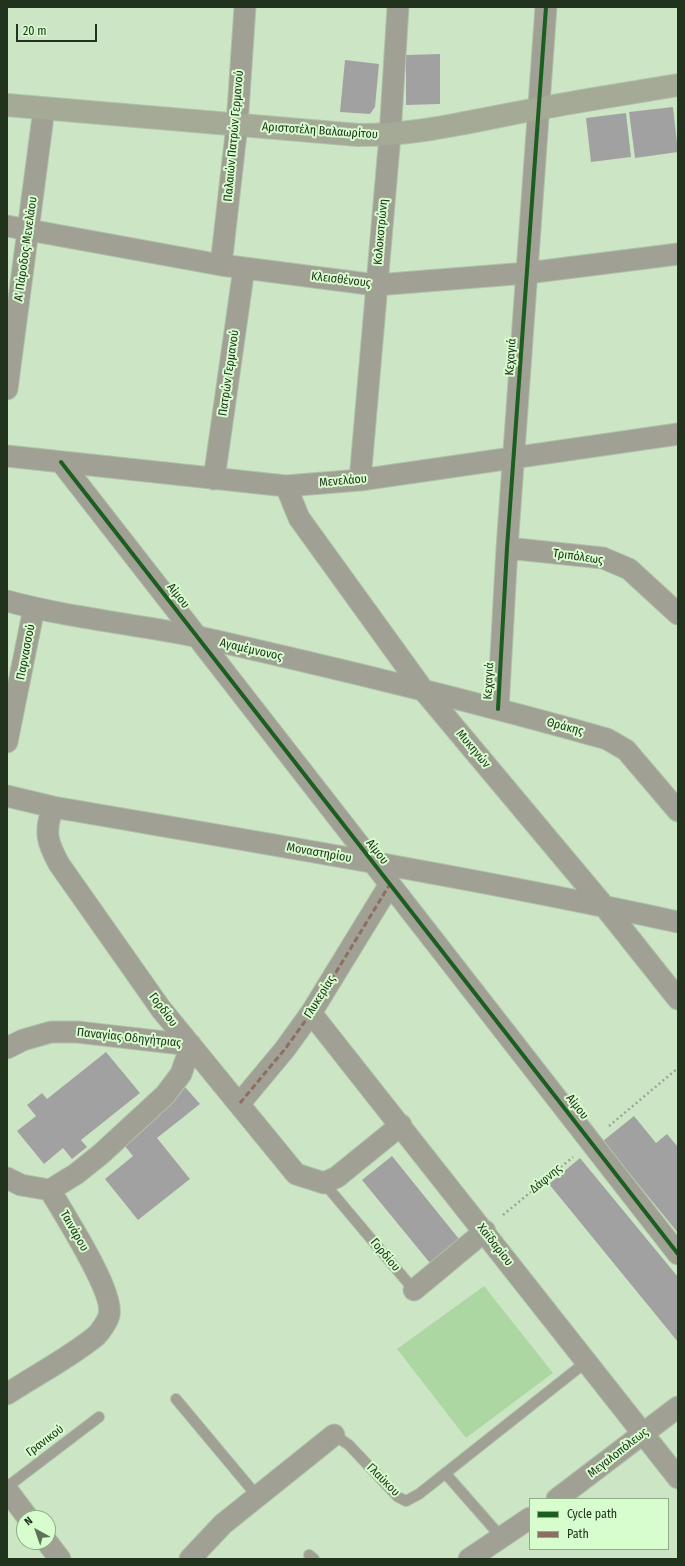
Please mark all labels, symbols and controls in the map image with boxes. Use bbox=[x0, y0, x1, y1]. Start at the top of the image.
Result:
scale bar bbox=[18, 16, 99, 42]
text: 20 m bbox=[23, 24, 47, 38]
street label: Παλαιών Πατρών Γερμανού bbox=[221, 70, 247, 202]
street label: Αριστοτέλη Βαλαωρίτου bbox=[262, 120, 378, 142]
street label: Α' Πάροδος Μενελάου bbox=[12, 196, 40, 302]
street label: Κολοκοτρώνη bbox=[371, 198, 391, 266]
street label: Κλεισθένους bbox=[310, 269, 372, 291]
street label: Πατρών Γερμανού bbox=[216, 329, 242, 417]
street label: Κεχαγιά bbox=[503, 338, 519, 376]
street label: Μενελάου bbox=[319, 472, 367, 490]
street label: Τριπόλεως bbox=[552, 546, 604, 568]
street label: Αίμου bbox=[164, 580, 192, 612]
street label: Παρνασσού bbox=[14, 623, 38, 681]
street label: Αγαμέμνονος bbox=[218, 636, 284, 664]
street label: Κεχαγιά bbox=[481, 662, 497, 700]
street label: Θράκης bbox=[545, 715, 585, 739]
street label: Μυκηνών bbox=[453, 727, 493, 771]
street label: Αίμου bbox=[363, 836, 391, 868]
street label: Μοναστηρίου bbox=[285, 840, 353, 866]
street label: Γλυκερίας bbox=[301, 973, 339, 1021]
street label: Γορδίου bbox=[146, 990, 180, 1030]
street label: Παναγίας Οδηγήτριας bbox=[76, 1025, 182, 1051]
street label: Αίμου bbox=[563, 1091, 591, 1123]
street label: Δάφνης bbox=[527, 1161, 565, 1197]
street label: Ταινάρου bbox=[57, 1208, 91, 1254]
street label: Χαϊδαρίου bbox=[474, 1221, 516, 1269]
street label: Γορδίου bbox=[367, 1236, 403, 1274]
street label: Γρανικού bbox=[23, 1422, 67, 1460]
street label: Μεγαλοπόλεως bbox=[585, 1425, 651, 1481]
street label: Γλαύκου bbox=[364, 1461, 402, 1499]
legend bbox=[529, 1498, 669, 1550]
text: Cycle path bbox=[567, 1507, 617, 1521]
north arrow bbox=[16, 1510, 56, 1550]
text: N bbox=[22, 1514, 35, 1528]
text: Path bbox=[567, 1527, 589, 1541]

